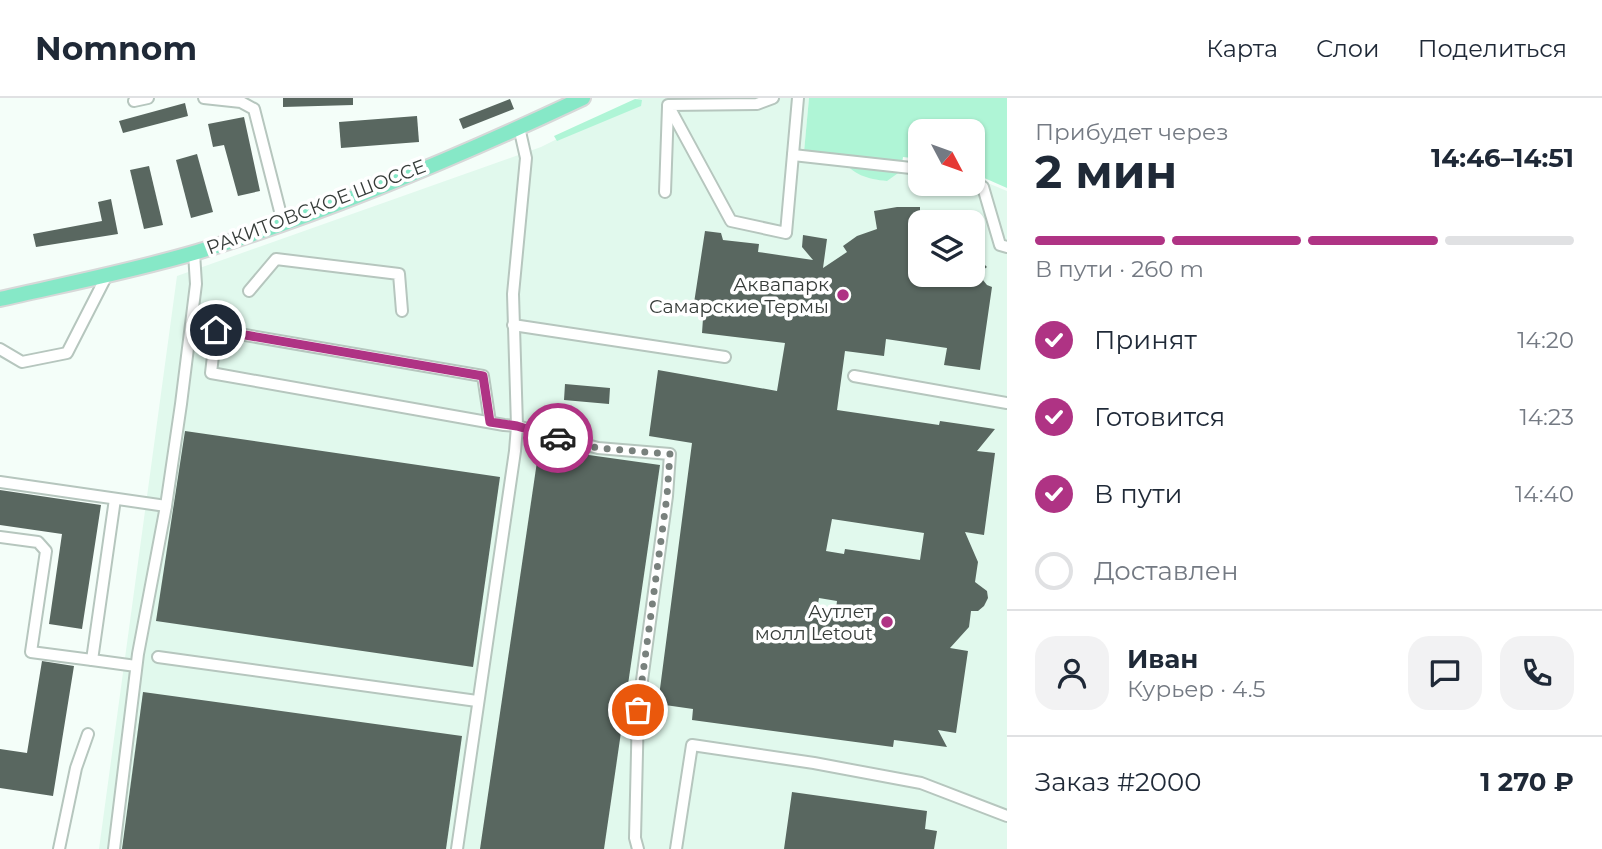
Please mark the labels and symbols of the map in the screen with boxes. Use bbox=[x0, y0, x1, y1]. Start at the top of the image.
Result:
north arrow bbox=[908, 119, 985, 196]
street label: РАКИТОВСКОЕ ШОССЕ bbox=[203, 155, 429, 259]
place label: Аквапарк Самарские Термы bbox=[649, 273, 829, 318]
marker: Аквапарк Самарские Термы bbox=[835, 287, 851, 303]
pin bbox=[186, 300, 246, 360]
courier bbox=[523, 403, 593, 473]
place label: Аутлет молл Letout bbox=[755, 600, 873, 645]
marker: Аутлет молл Letout bbox=[879, 614, 895, 630]
pin bbox=[608, 680, 668, 740]

